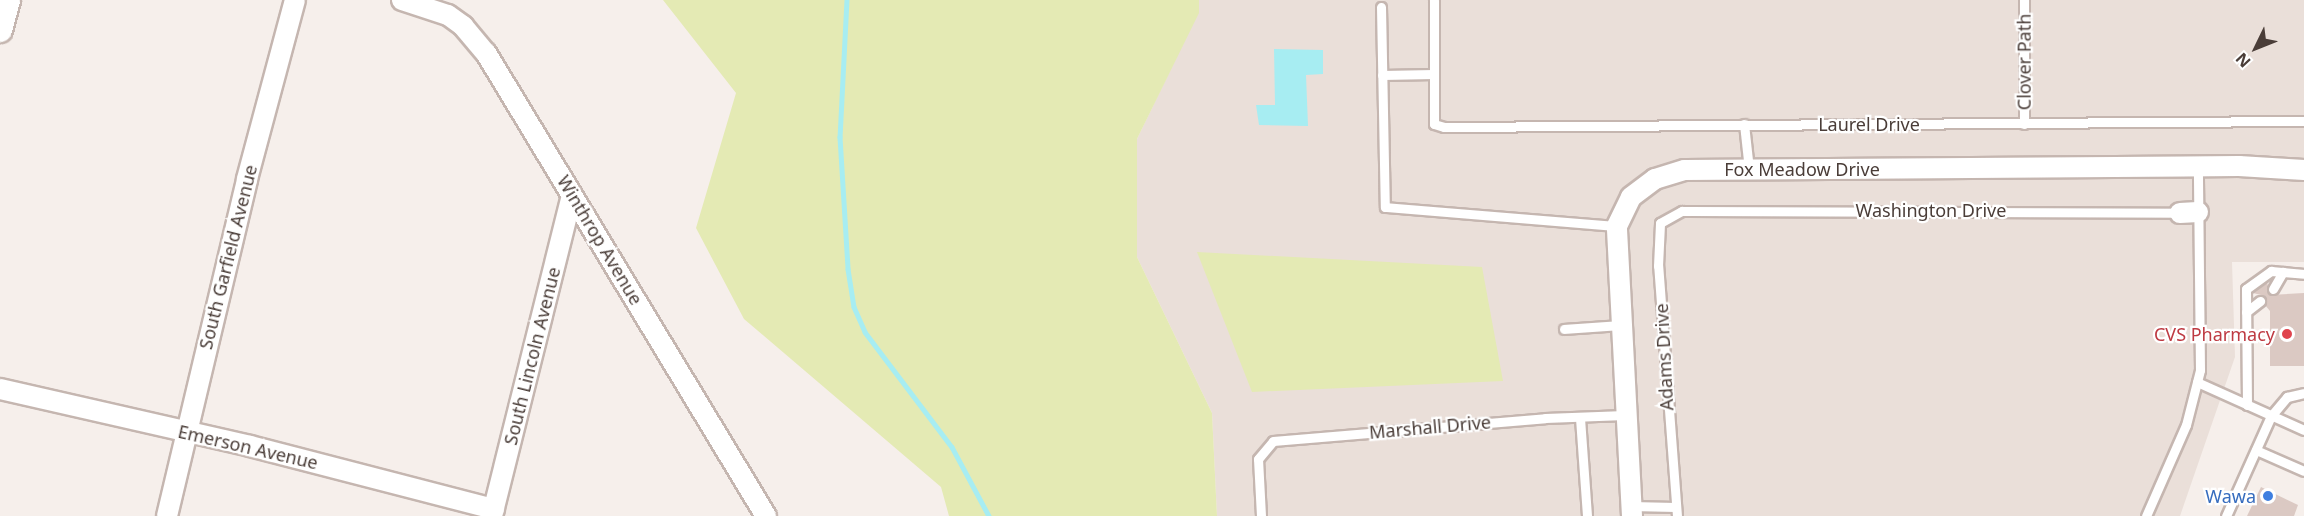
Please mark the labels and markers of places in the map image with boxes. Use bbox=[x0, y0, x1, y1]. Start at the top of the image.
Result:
place label: CVS Pharmacy bbox=[2154, 323, 2275, 345]
marker: CVS Pharmacy bbox=[2280, 327, 2294, 341]
place label: Wawa bbox=[2205, 485, 2256, 507]
marker: Wawa bbox=[2261, 489, 2275, 503]

